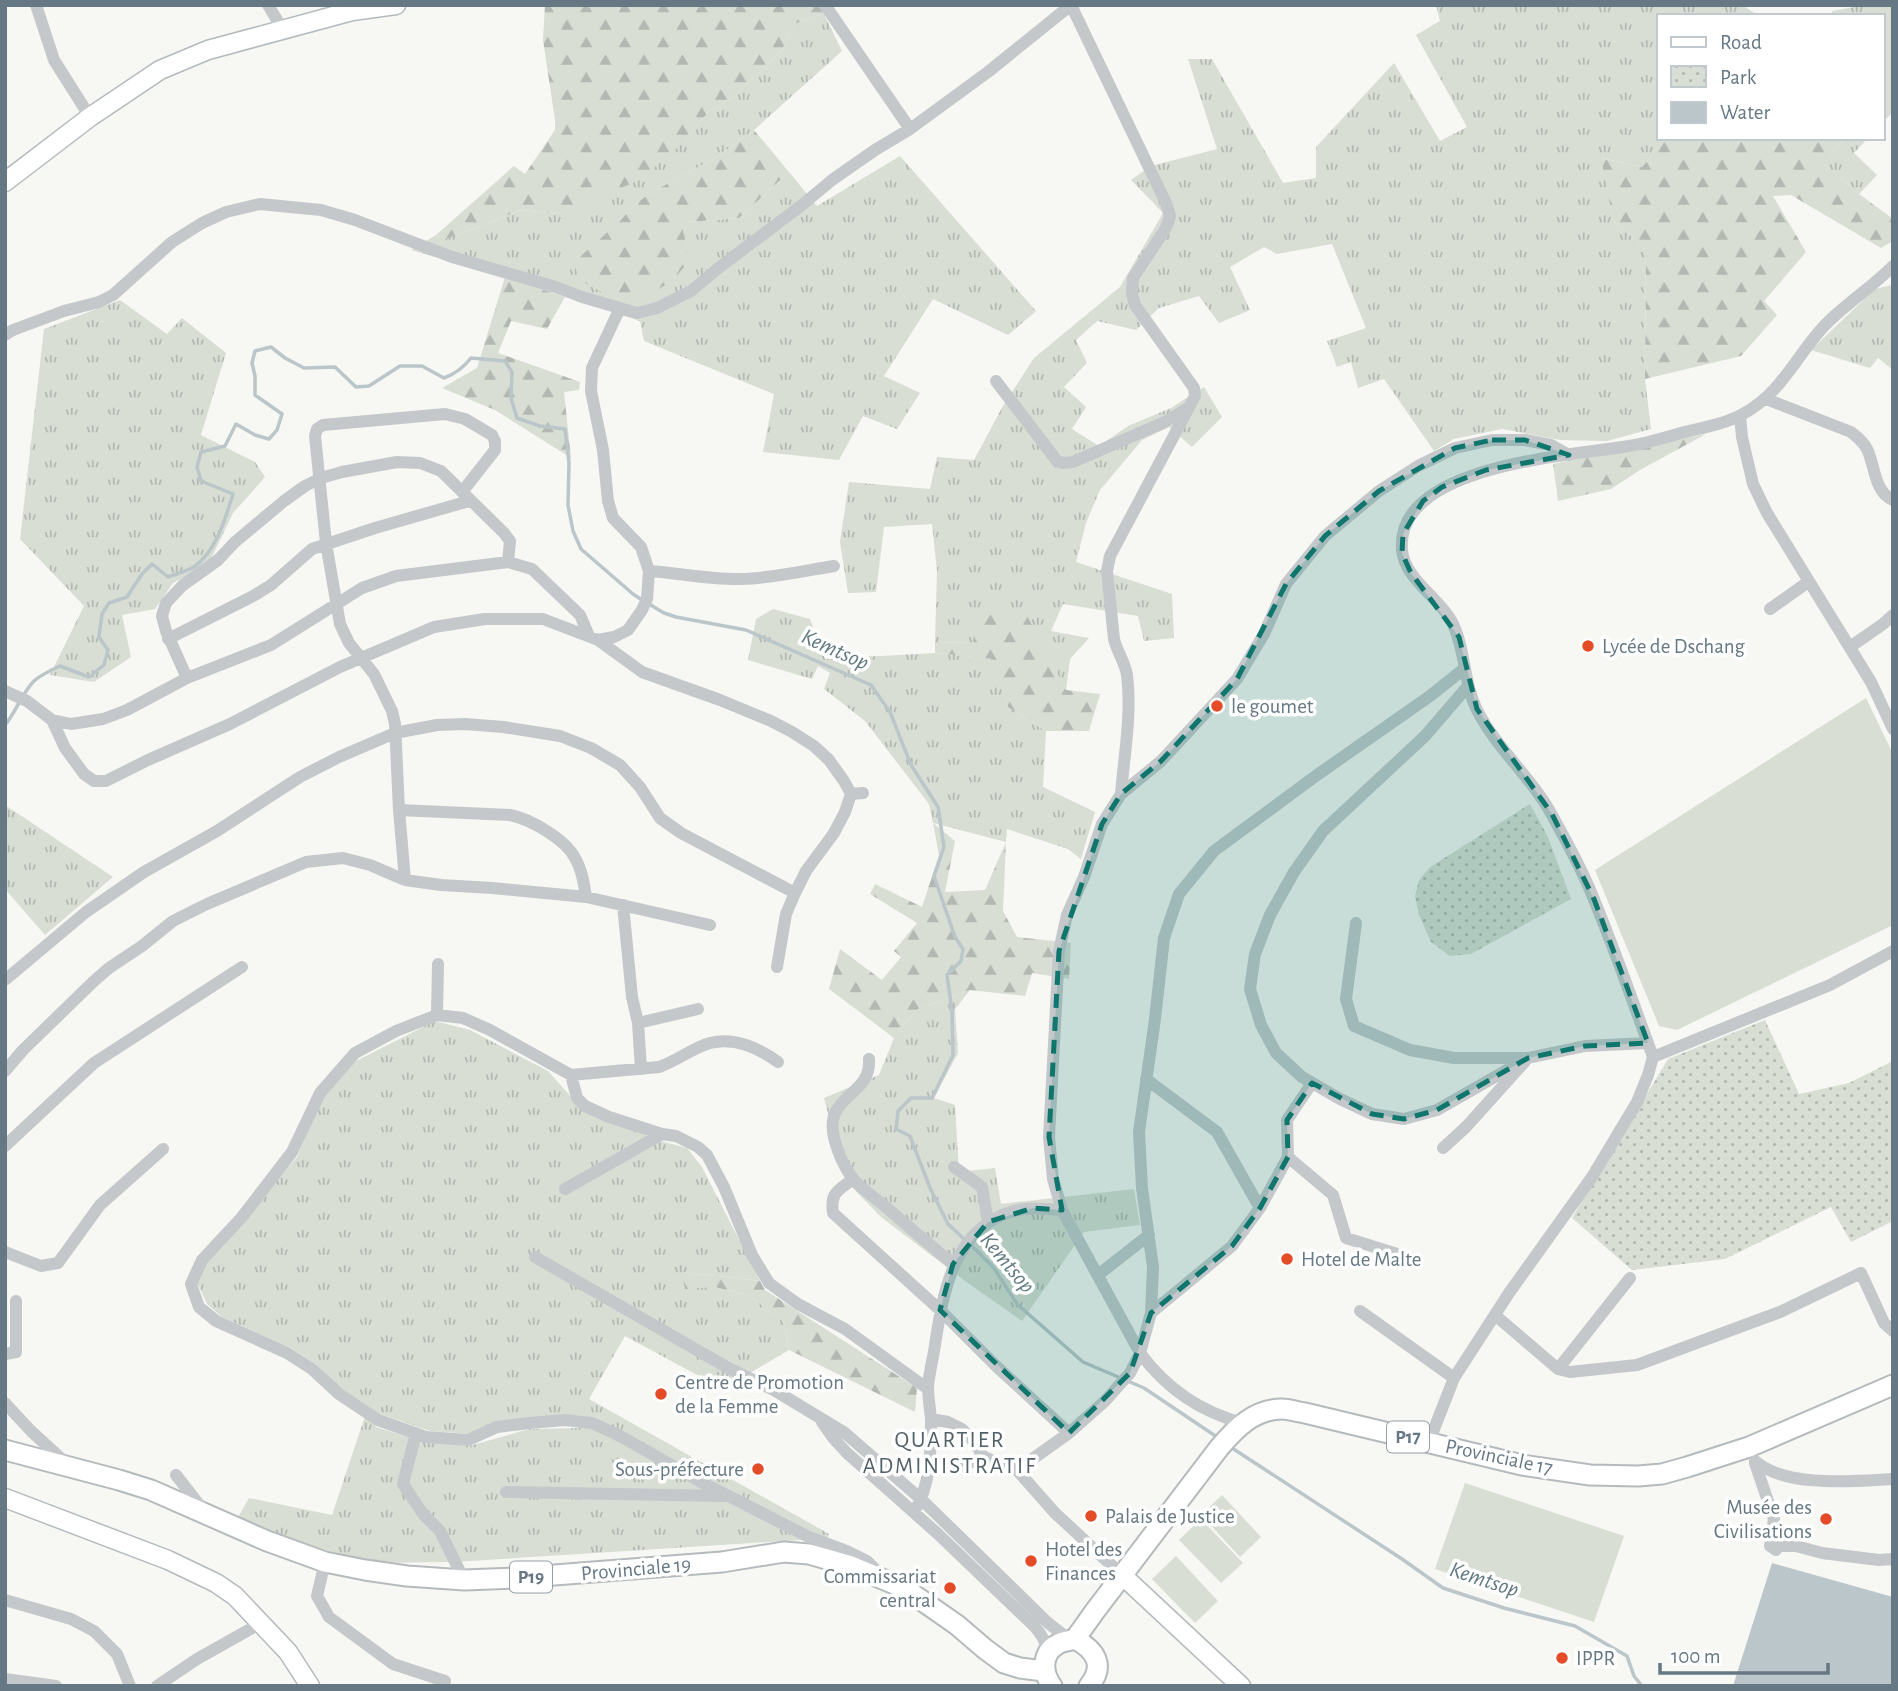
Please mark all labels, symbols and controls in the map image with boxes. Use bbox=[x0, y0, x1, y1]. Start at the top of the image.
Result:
legend bbox=[1657, 14, 1884, 140]
text: Road bbox=[1720, 32, 1762, 53]
text: Park bbox=[1720, 67, 1757, 88]
text: Water bbox=[1720, 102, 1770, 123]
water label: Kemtsop bbox=[798, 625, 872, 675]
place label: Lycée de Dschang bbox=[1602, 636, 1746, 657]
marker: Lycée de Dschang bbox=[1580, 638, 1596, 654]
place label: le goumet bbox=[1231, 696, 1314, 717]
marker: le goumet bbox=[1209, 698, 1225, 714]
water label: Kemtsop bbox=[975, 1228, 1039, 1298]
place label: Hotel de Malte bbox=[1301, 1249, 1421, 1270]
marker: Hotel de Malte bbox=[1279, 1251, 1295, 1267]
place label: Centre de Promotion de la Femme bbox=[675, 1372, 844, 1417]
marker: Centre de Promotion de la Femme bbox=[653, 1386, 669, 1402]
road number: P17 bbox=[1387, 1422, 1429, 1452]
district label: QUARTIER ADMINISTRATIF bbox=[863, 1429, 1037, 1478]
street label: Provinciale 17 bbox=[1443, 1435, 1555, 1479]
place label: Sous-préfecture bbox=[615, 1459, 744, 1480]
marker: Sous-préfecture bbox=[750, 1461, 766, 1477]
place label: Musée des Civilisations bbox=[1714, 1497, 1812, 1542]
place label: Palais de Justice bbox=[1105, 1506, 1235, 1527]
marker: Palais de Justice bbox=[1083, 1508, 1099, 1524]
marker: Musée des Civilisations bbox=[1818, 1511, 1834, 1527]
place label: Hotel des Finances bbox=[1045, 1539, 1122, 1584]
marker: Hotel des Finances bbox=[1023, 1553, 1039, 1569]
street label: Provinciale 19 bbox=[580, 1554, 692, 1584]
water label: Kemtsop bbox=[1447, 1558, 1521, 1602]
road number: P19 bbox=[510, 1562, 552, 1592]
place label: Commissariat central bbox=[824, 1566, 936, 1611]
marker: Commissariat central bbox=[942, 1580, 958, 1596]
scale bar bbox=[1660, 1632, 1828, 1676]
text: 100 m bbox=[1671, 1646, 1721, 1667]
place label: IPPR bbox=[1576, 1648, 1615, 1669]
marker: IPPR bbox=[1554, 1650, 1570, 1666]

